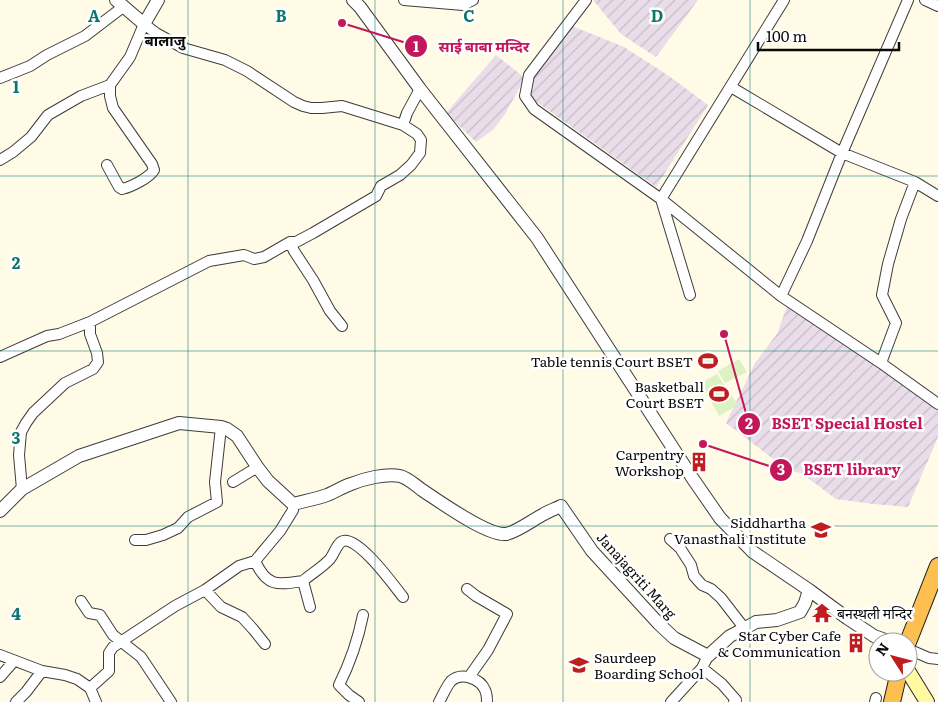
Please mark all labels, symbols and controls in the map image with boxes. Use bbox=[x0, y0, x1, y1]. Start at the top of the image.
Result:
text: A bbox=[88, 3, 100, 27]
text: B bbox=[275, 3, 287, 27]
text: C bbox=[463, 3, 475, 27]
text: D bbox=[651, 3, 663, 27]
scale bar bbox=[758, 20, 899, 52]
text: 100 m bbox=[766, 24, 807, 47]
district label: बालाजु bbox=[145, 28, 187, 51]
callout: साई बाबा मन्दिर bbox=[404, 31, 540, 61]
text: 1 bbox=[413, 34, 419, 57]
text: साई बाबा मन्दिर bbox=[439, 34, 530, 57]
text: 1 bbox=[13, 74, 20, 98]
text: 2 bbox=[12, 250, 21, 274]
sports icon: Table tennis Court BSET bbox=[697, 350, 719, 372]
place label: Table tennis Court BSET bbox=[530, 351, 693, 371]
place label: Basketball Court BSET bbox=[626, 376, 704, 412]
sports icon: Basketball Court BSET bbox=[708, 383, 730, 405]
callout: BSET Special Hostel bbox=[736, 409, 932, 439]
text: 2 bbox=[745, 411, 753, 434]
text: BSET Special Hostel bbox=[771, 411, 923, 434]
text: 3 bbox=[12, 425, 21, 449]
place label: Carpentry Workshop bbox=[615, 444, 685, 480]
building icon: Carpentry Workshop bbox=[688, 451, 710, 473]
callout: BSET library bbox=[768, 455, 911, 485]
text: 3 bbox=[777, 457, 785, 480]
text: BSET library bbox=[803, 457, 902, 480]
place label: Siddhartha Vanasthali Institute bbox=[674, 512, 806, 548]
school or university icon: Siddhartha Vanasthali Institute bbox=[810, 519, 832, 541]
street label: Janajagriti Marg bbox=[593, 527, 681, 623]
text: 4 bbox=[11, 601, 21, 625]
temple icon: बनस्थली मन्दिर bbox=[811, 602, 833, 624]
place label: बनस्थली मन्दिर bbox=[837, 603, 913, 623]
place label: Star Cyber Cafe & Communication bbox=[718, 625, 841, 661]
building icon: Star Cyber Cafe & Communication bbox=[845, 632, 867, 654]
north arrow bbox=[868, 632, 918, 682]
text: N bbox=[870, 638, 893, 659]
place label: Saurdeep Boarding School bbox=[594, 647, 704, 683]
school or university icon: Saurdeep Boarding School bbox=[568, 654, 590, 676]

